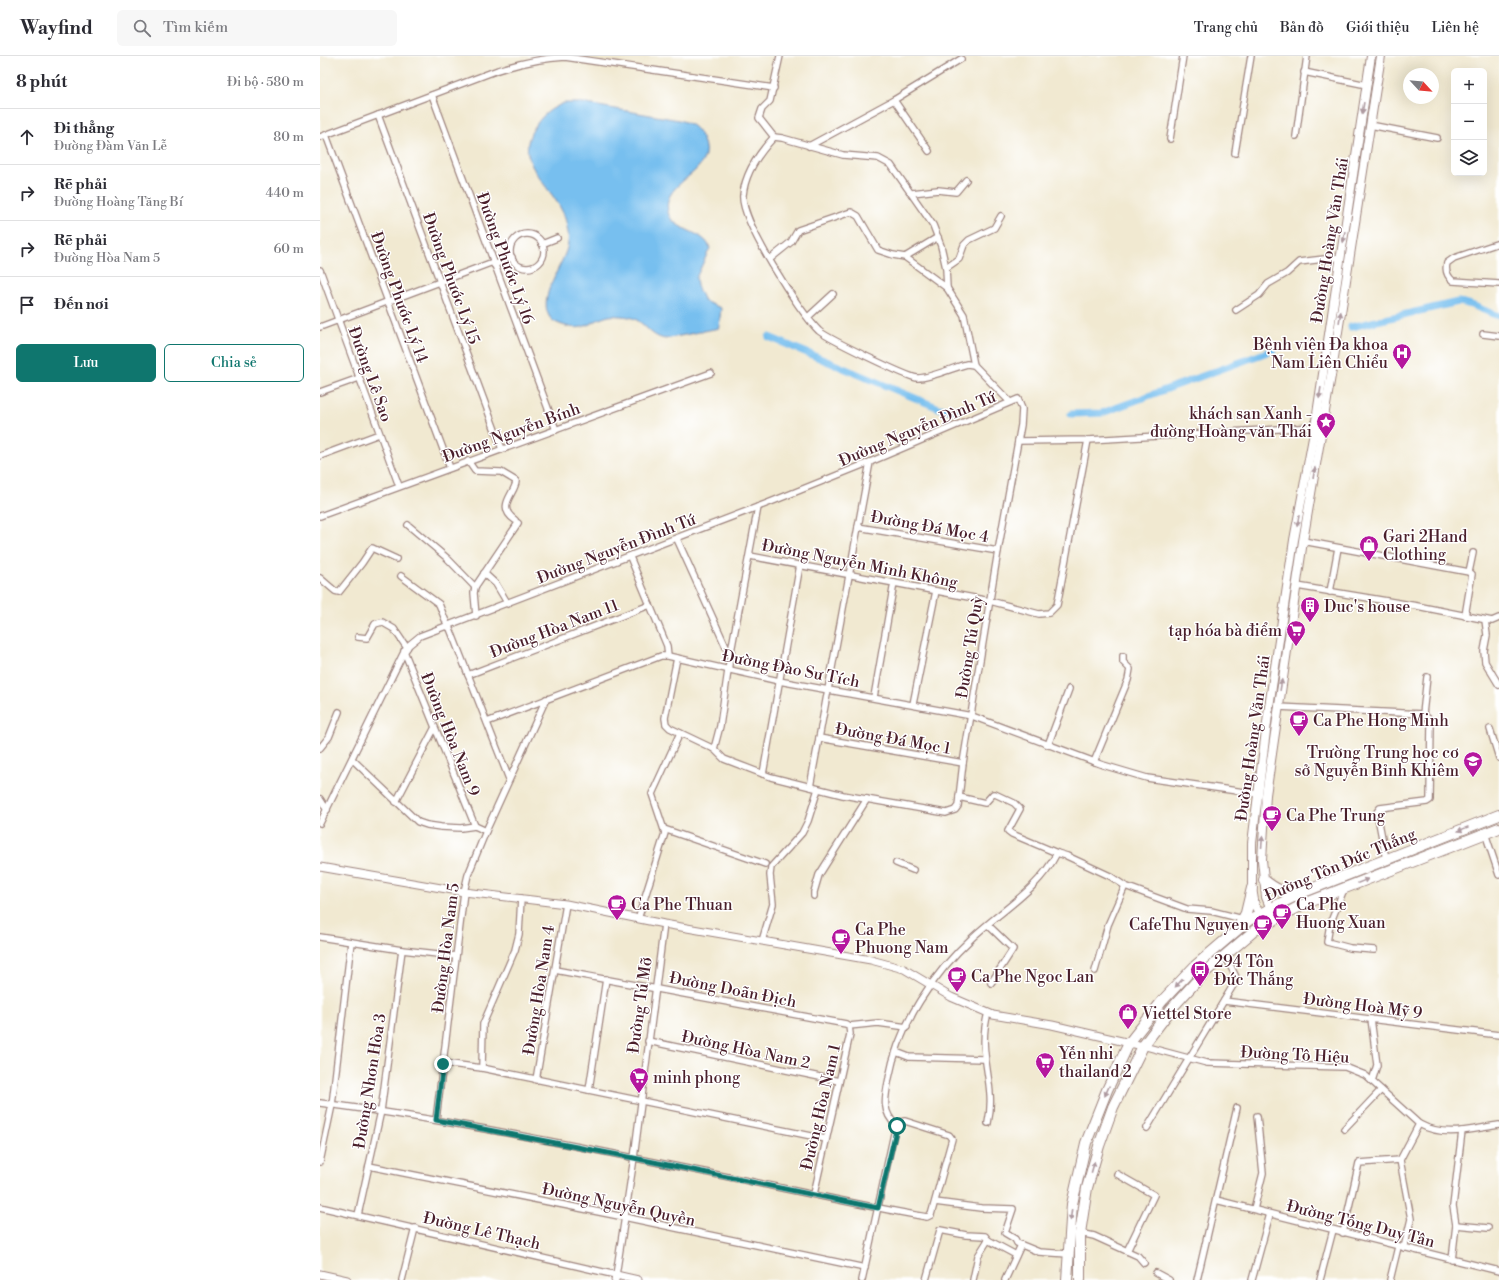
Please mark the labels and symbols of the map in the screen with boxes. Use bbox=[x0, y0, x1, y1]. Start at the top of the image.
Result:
north arrow bbox=[1403, 68, 1439, 104]
one-way arrow bbox=[1360, 102, 1366, 114]
street label: Đường Hoàng Văn Thái bbox=[1307, 156, 1353, 324]
street label: Đường Phước Lý 16 bbox=[472, 190, 538, 327]
street label: Đường Phước Lý 15 bbox=[418, 210, 484, 347]
street label: Đường Phước Lý 14 bbox=[366, 229, 432, 366]
one-way arrow bbox=[1341, 231, 1347, 243]
one-way arrow bbox=[1337, 311, 1343, 324]
street label: Đường Lê Sao bbox=[344, 324, 397, 425]
place label: Bệnh viện Đa khoa Nam Liên Chiểu bbox=[1252, 335, 1389, 373]
hospital icon: Bệnh viện Đa khoa Nam Liên Chiểu bbox=[1391, 342, 1413, 370]
street label: Đường Nguyễn Đình Tứ bbox=[836, 386, 1000, 471]
one-way arrow bbox=[1317, 387, 1323, 399]
street label: Đường Nguyễn Bính bbox=[440, 399, 583, 467]
place label: khách sạn Xanh - đường Hoàng văn Thái bbox=[1150, 404, 1312, 442]
place icon: khách sạn Xanh - đường Hoàng văn Thái bbox=[1315, 411, 1337, 439]
one-way arrow bbox=[1312, 467, 1318, 479]
street label: Đường Đá Mọc 4 bbox=[869, 507, 991, 547]
street label: Đường Nguyễn Đình Tứ bbox=[534, 509, 699, 588]
one-way arrow bbox=[1295, 515, 1301, 527]
place label: Gari 2Hand Clothing bbox=[1383, 527, 1467, 565]
shop icon: Gari 2Hand Clothing bbox=[1358, 534, 1380, 562]
street label: Đường Nguyễn Minh Không bbox=[760, 535, 960, 593]
street label: Đường Tú Quỳ bbox=[952, 594, 988, 700]
street label: Đường Hòa Nam 11 bbox=[487, 595, 622, 663]
building icon: Duc's house bbox=[1299, 595, 1321, 623]
place label: Duc's house bbox=[1324, 597, 1410, 617]
supermarket icon: tạp hóa bà điểm bbox=[1285, 619, 1307, 647]
place label: tạp hóa bà điểm bbox=[1169, 621, 1282, 641]
street label: Đường Đào Sư Tích bbox=[720, 646, 862, 692]
street label: Đường Hoàng Văn Thái bbox=[1231, 654, 1275, 823]
street label: Đường Hòa Nam 9 bbox=[416, 670, 484, 799]
one-way arrow bbox=[1279, 679, 1285, 691]
cafe icon: Ca Phe Hong Minh bbox=[1288, 709, 1310, 737]
place label: Ca Phe Hong Minh bbox=[1313, 711, 1449, 731]
street label: Đường Đá Mọc 1 bbox=[834, 719, 952, 759]
place label: Trường Trung học cơ sở Nguyễn Bỉnh Khiêm bbox=[1294, 743, 1459, 781]
school or university icon: Trường Trung học cơ sở Nguyễn Bỉnh Khiêm bbox=[1462, 750, 1484, 778]
cafe icon: Ca Phe Trung bbox=[1261, 804, 1283, 832]
place label: Ca Phe Trung bbox=[1286, 806, 1386, 826]
street label: Đường Tôn Đức Thắng bbox=[1262, 824, 1420, 906]
one-way arrow bbox=[1457, 826, 1468, 832]
one-way arrow bbox=[1259, 836, 1265, 848]
one-way arrow bbox=[1357, 878, 1369, 884]
street label: Đường Hòa Nam 5 bbox=[428, 882, 464, 1014]
cafe icon: Ca Phe Thuan bbox=[606, 893, 628, 921]
place label: Ca Phe Thuan bbox=[631, 895, 733, 915]
place label: Ca Phe Huong Xuan bbox=[1296, 895, 1386, 933]
cafe icon: Ca Phe Huong Xuan bbox=[1271, 902, 1293, 930]
cafe icon: CafeThu Nguyen bbox=[1252, 913, 1274, 941]
place label: CafeThu Nguyen bbox=[1129, 915, 1249, 935]
place label: Ca Phe Phuong Nam bbox=[855, 920, 948, 958]
street label: Đường Hòa Nam 4 bbox=[519, 923, 559, 1057]
cafe icon: Ca Phe Phuong Nam bbox=[830, 927, 852, 955]
place label: 294 Tôn Đức Thắng bbox=[1214, 952, 1294, 990]
street label: Đường Tú Mỡ bbox=[623, 956, 657, 1055]
bus stop icon: 294 Tôn Đức Thắng bbox=[1189, 959, 1211, 987]
cafe icon: Ca Phe Ngoc Lan bbox=[946, 965, 968, 993]
place label: Ca Phe Ngoc Lan bbox=[971, 967, 1094, 987]
street label: Đường Doãn Địch bbox=[667, 968, 799, 1012]
one-way arrow bbox=[1174, 978, 1184, 988]
street label: Đường Hoà Mỹ 9 bbox=[1302, 989, 1424, 1023]
shop icon: Viettel Store bbox=[1117, 1002, 1139, 1030]
place label: Viettel Store bbox=[1141, 1004, 1232, 1024]
street label: Đường Nhơn Hòa 3 bbox=[349, 1012, 391, 1150]
street label: Đường Hòa Nam 2 bbox=[680, 1027, 812, 1073]
street label: Đường Hòa Nam 1 bbox=[797, 1042, 845, 1172]
street label: Đường Tô Hiệu bbox=[1240, 1042, 1350, 1068]
place label: Yến nhi thailand 2 bbox=[1058, 1044, 1132, 1082]
supermarket icon: Yến nhi thailand 2 bbox=[1034, 1051, 1056, 1079]
route end bbox=[434, 1055, 452, 1073]
supermarket icon: minh phong bbox=[628, 1066, 650, 1094]
place label: minh phong bbox=[653, 1068, 741, 1088]
one-way arrow bbox=[1104, 1085, 1110, 1097]
route start bbox=[888, 1117, 906, 1135]
one-way arrow bbox=[1090, 1161, 1096, 1173]
street label: Đường Nguyễn Quyền bbox=[540, 1179, 698, 1231]
street label: Đường Tống Duy Tân bbox=[1285, 1196, 1437, 1252]
street label: Đường Lê Thạch bbox=[421, 1208, 543, 1254]
one-way arrow bbox=[1068, 1209, 1074, 1221]

